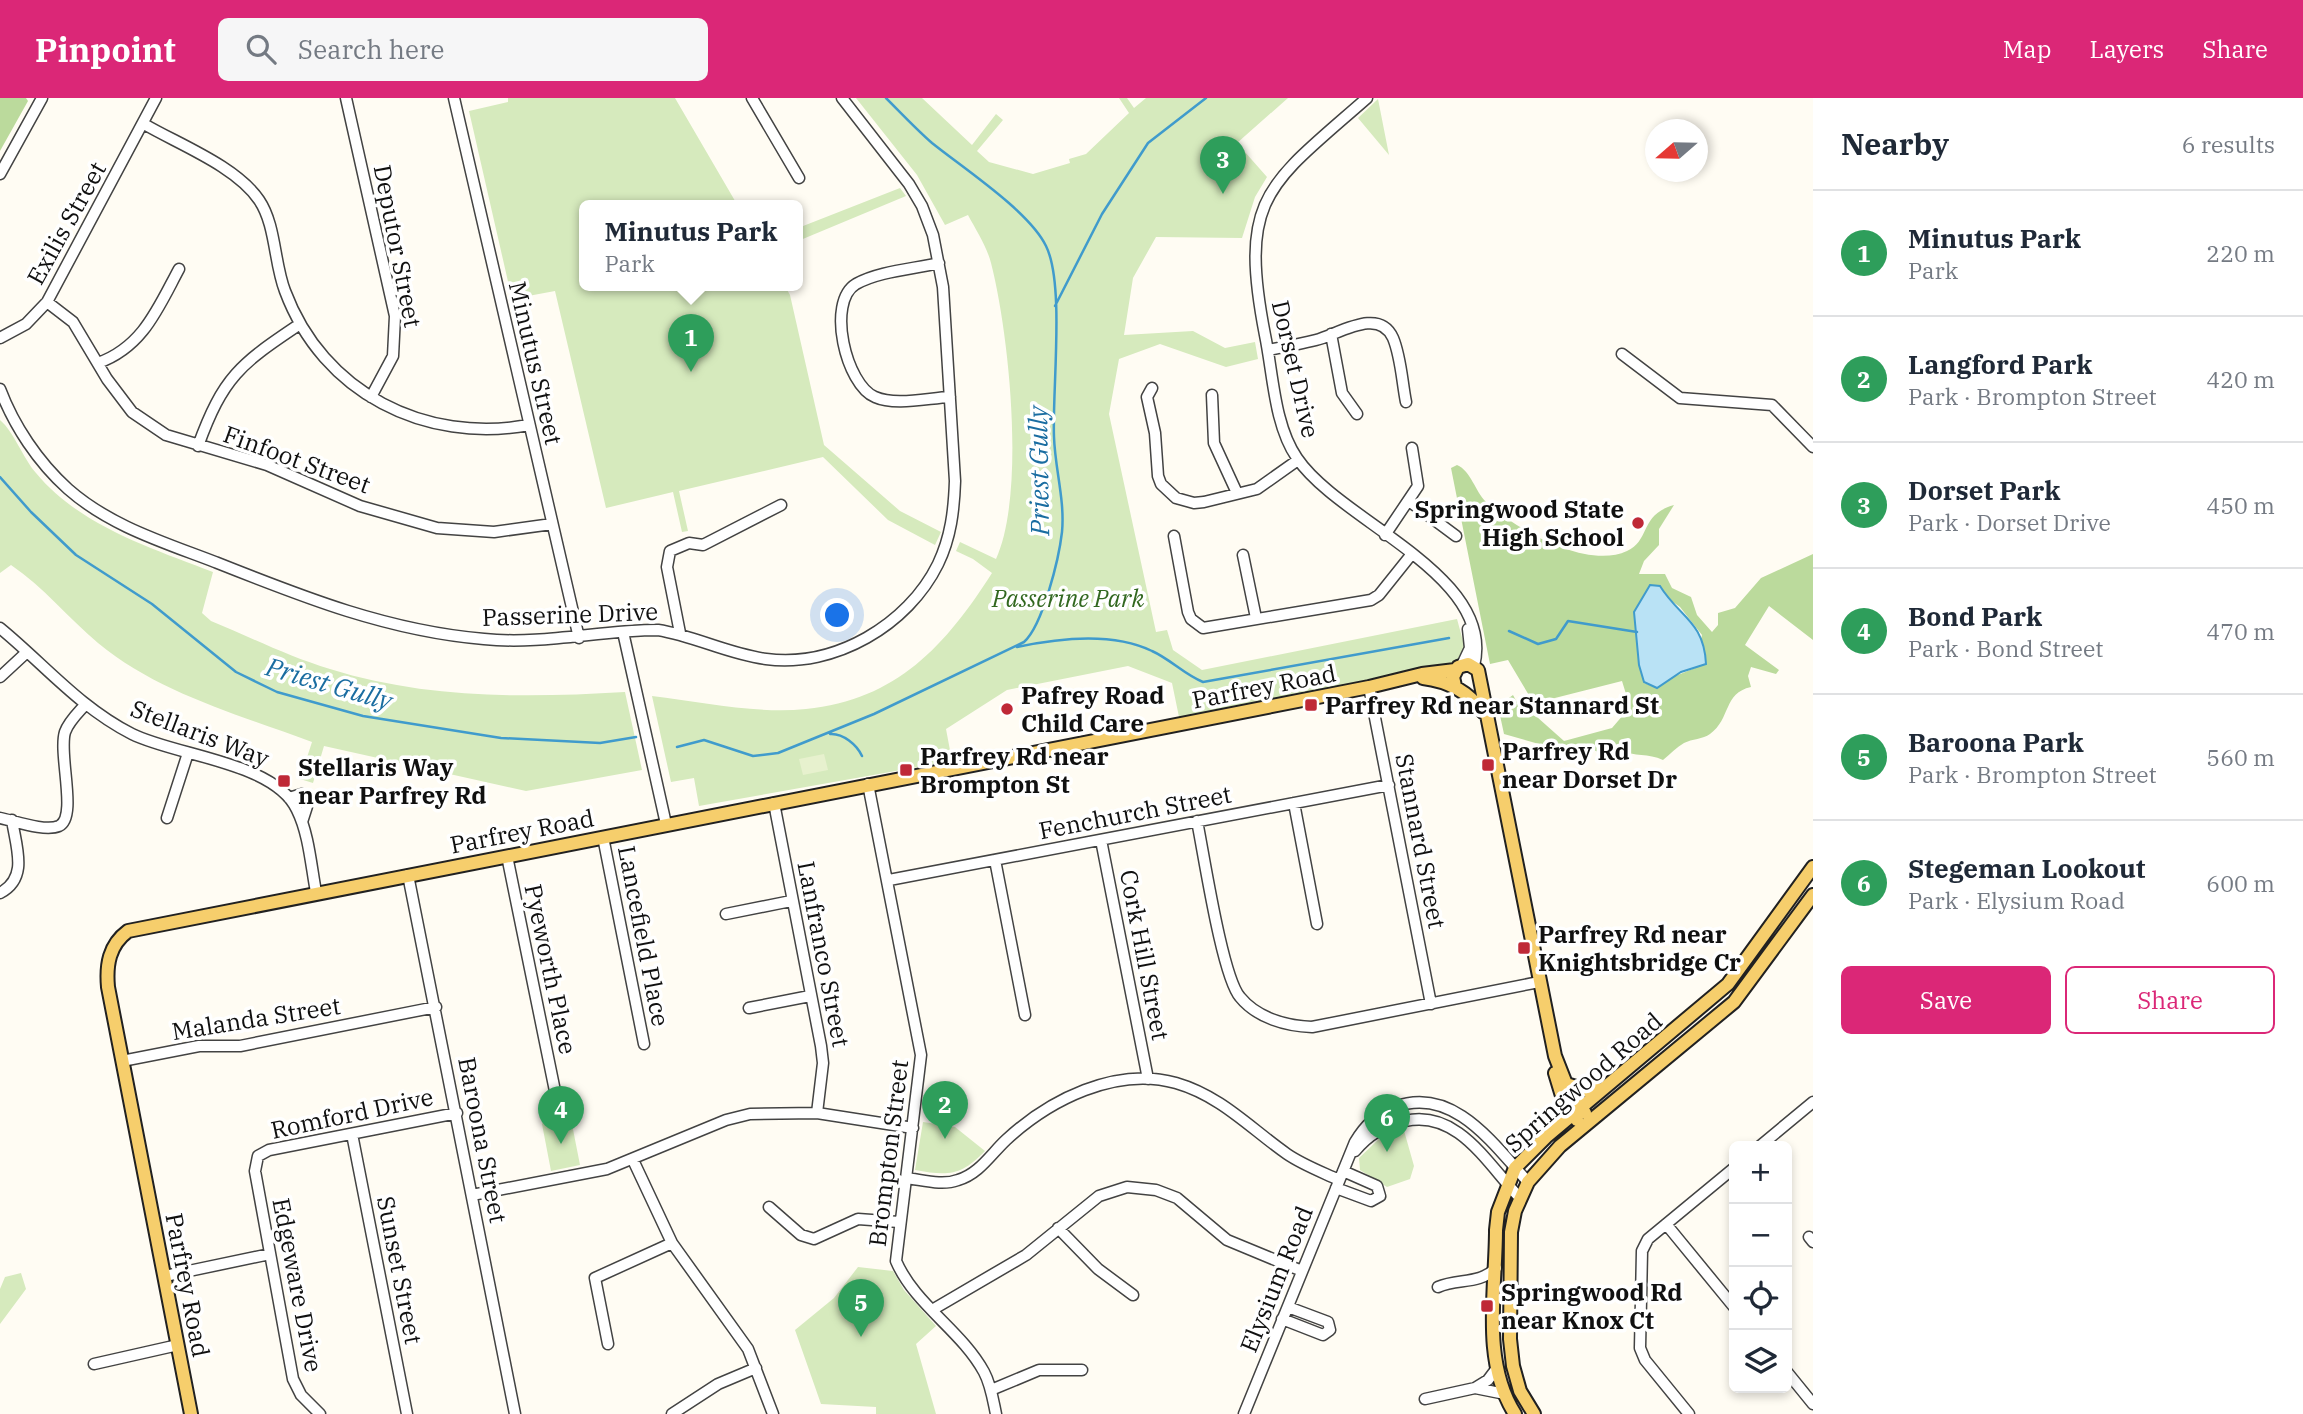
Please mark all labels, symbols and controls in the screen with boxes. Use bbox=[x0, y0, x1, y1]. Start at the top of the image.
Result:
search box bbox=[218, 18, 708, 81]
text: Pinpoint bbox=[35, 28, 176, 71]
icon: search bbox=[242, 30, 280, 68]
text: Search here bbox=[298, 32, 444, 66]
text: Map bbox=[2003, 33, 2051, 65]
text: Layers bbox=[2089, 33, 2164, 65]
text: Share bbox=[2202, 33, 2268, 65]
north arrow bbox=[1645, 119, 1708, 182]
text: Nearby bbox=[1841, 124, 1949, 163]
text: 6 results bbox=[2182, 129, 2275, 159]
pin: 3 bbox=[1200, 136, 1246, 194]
street label: Exilis Street bbox=[19, 156, 113, 290]
street label: Deputor Street bbox=[367, 162, 429, 330]
popup bbox=[579, 200, 803, 291]
text: Minutus Park bbox=[605, 214, 777, 248]
text: Minutus Park bbox=[1908, 221, 2081, 255]
text: 1 bbox=[1857, 238, 1871, 268]
text: 220 m bbox=[2206, 238, 2275, 268]
text: Park bbox=[605, 248, 655, 278]
text: Park bbox=[1908, 255, 1958, 285]
street label: Minutus Street bbox=[502, 278, 570, 448]
street label: Dorset Drive bbox=[1265, 297, 1327, 441]
pin: 1 bbox=[668, 314, 714, 372]
text: Langford Park bbox=[1908, 347, 2092, 381]
text: 2 bbox=[1857, 364, 1871, 394]
text: 420 m bbox=[2206, 364, 2275, 394]
text: Park · Brompton Street bbox=[1908, 381, 2157, 411]
water label: Priest Gully bbox=[1020, 404, 1056, 537]
street label: Finfoot Street bbox=[219, 418, 375, 500]
text: Dorset Park bbox=[1908, 473, 2060, 507]
text: 3 bbox=[1857, 490, 1871, 520]
text: 450 m bbox=[2206, 490, 2275, 520]
place label: Springwood State High School bbox=[1414, 493, 1624, 553]
text: Park · Dorset Drive bbox=[1908, 507, 2111, 537]
marker: Springwood State High School bbox=[1630, 515, 1646, 531]
park label: Passerine Park bbox=[991, 582, 1144, 614]
street label: Passerine Drive bbox=[481, 595, 659, 633]
your location bbox=[820, 598, 854, 632]
text: Bond Park bbox=[1908, 599, 2042, 633]
text: 4 bbox=[1857, 616, 1871, 646]
text: 470 m bbox=[2206, 616, 2275, 646]
text: Park · Bond Street bbox=[1908, 633, 2103, 663]
water label: Priest Gully bbox=[261, 649, 398, 718]
street label: Parfrey Road bbox=[1189, 656, 1339, 716]
place label: Pafrey Road Child Care bbox=[1021, 679, 1165, 739]
place label: Parfrey Rd near Stannard St bbox=[1325, 689, 1659, 721]
street label: Stellaris Way bbox=[126, 692, 274, 774]
marker: Parfrey Rd near Stannard St bbox=[1303, 697, 1319, 713]
marker: Pafrey Road Child Care bbox=[999, 701, 1015, 717]
text: Baroona Park bbox=[1908, 725, 2084, 759]
place label: Parfrey Rd near Dorset Dr bbox=[1502, 735, 1677, 795]
place label: Parfrey Rd near Brompton St bbox=[920, 740, 1109, 800]
text: 5 bbox=[1857, 742, 1871, 772]
text: 560 m bbox=[2206, 742, 2275, 772]
place label: Stellaris Way near Parfrey Rd bbox=[298, 751, 486, 811]
street label: Stannard Street bbox=[1388, 751, 1454, 931]
marker: Parfrey Rd near Dorset Dr bbox=[1480, 757, 1496, 773]
text: Park · Brompton Street bbox=[1908, 759, 2157, 789]
marker: Parfrey Rd near Brompton St bbox=[898, 762, 914, 778]
marker: Stellaris Way near Parfrey Rd bbox=[276, 773, 292, 789]
street label: Fenchurch Street bbox=[1036, 778, 1234, 846]
street label: Parfrey Road bbox=[447, 801, 597, 861]
street label: Lancefield Place bbox=[611, 843, 677, 1029]
text: Stegeman Lookout bbox=[1908, 851, 2145, 885]
street label: Lanfranco Street bbox=[790, 858, 858, 1050]
street label: Cork Hill Street bbox=[1113, 867, 1177, 1043]
text: 6 bbox=[1857, 868, 1871, 898]
text: 600 m bbox=[2206, 868, 2275, 898]
street label: Pyeworth Place bbox=[517, 881, 585, 1057]
text: Park · Elysium Road bbox=[1908, 885, 2125, 915]
place label: Parfrey Rd near Knightsbridge Cr bbox=[1538, 918, 1741, 978]
marker: Parfrey Rd near Knightsbridge Cr bbox=[1516, 940, 1532, 956]
button: Save bbox=[1841, 966, 2051, 1034]
button: Share bbox=[2065, 966, 2275, 1034]
street label: Malanda Street bbox=[169, 989, 343, 1047]
street label: Springwood Road bbox=[1497, 1005, 1669, 1159]
street label: Baroona Street bbox=[451, 1054, 515, 1226]
street label: Brompton Street bbox=[861, 1058, 915, 1248]
street label: Romford Drive bbox=[268, 1080, 436, 1146]
pin: 2 bbox=[922, 1081, 968, 1139]
pin: 4 bbox=[538, 1086, 584, 1144]
pin: 6 bbox=[1364, 1094, 1410, 1152]
map controls bbox=[1729, 1141, 1792, 1393]
button: + bbox=[1729, 1141, 1792, 1204]
street label: Sunset Street bbox=[370, 1193, 430, 1347]
street label: Edgeware Drive bbox=[265, 1195, 331, 1375]
street label: Elysium Road bbox=[1232, 1201, 1320, 1357]
button: − bbox=[1729, 1204, 1792, 1267]
street label: Parfrey Road bbox=[158, 1210, 218, 1360]
button: locate bbox=[1729, 1267, 1792, 1330]
place label: Springwood Rd near Knox Ct bbox=[1501, 1276, 1683, 1336]
pin: 5 bbox=[838, 1279, 884, 1337]
marker: Springwood Rd near Knox Ct bbox=[1479, 1298, 1495, 1314]
button: layers bbox=[1729, 1330, 1792, 1393]

